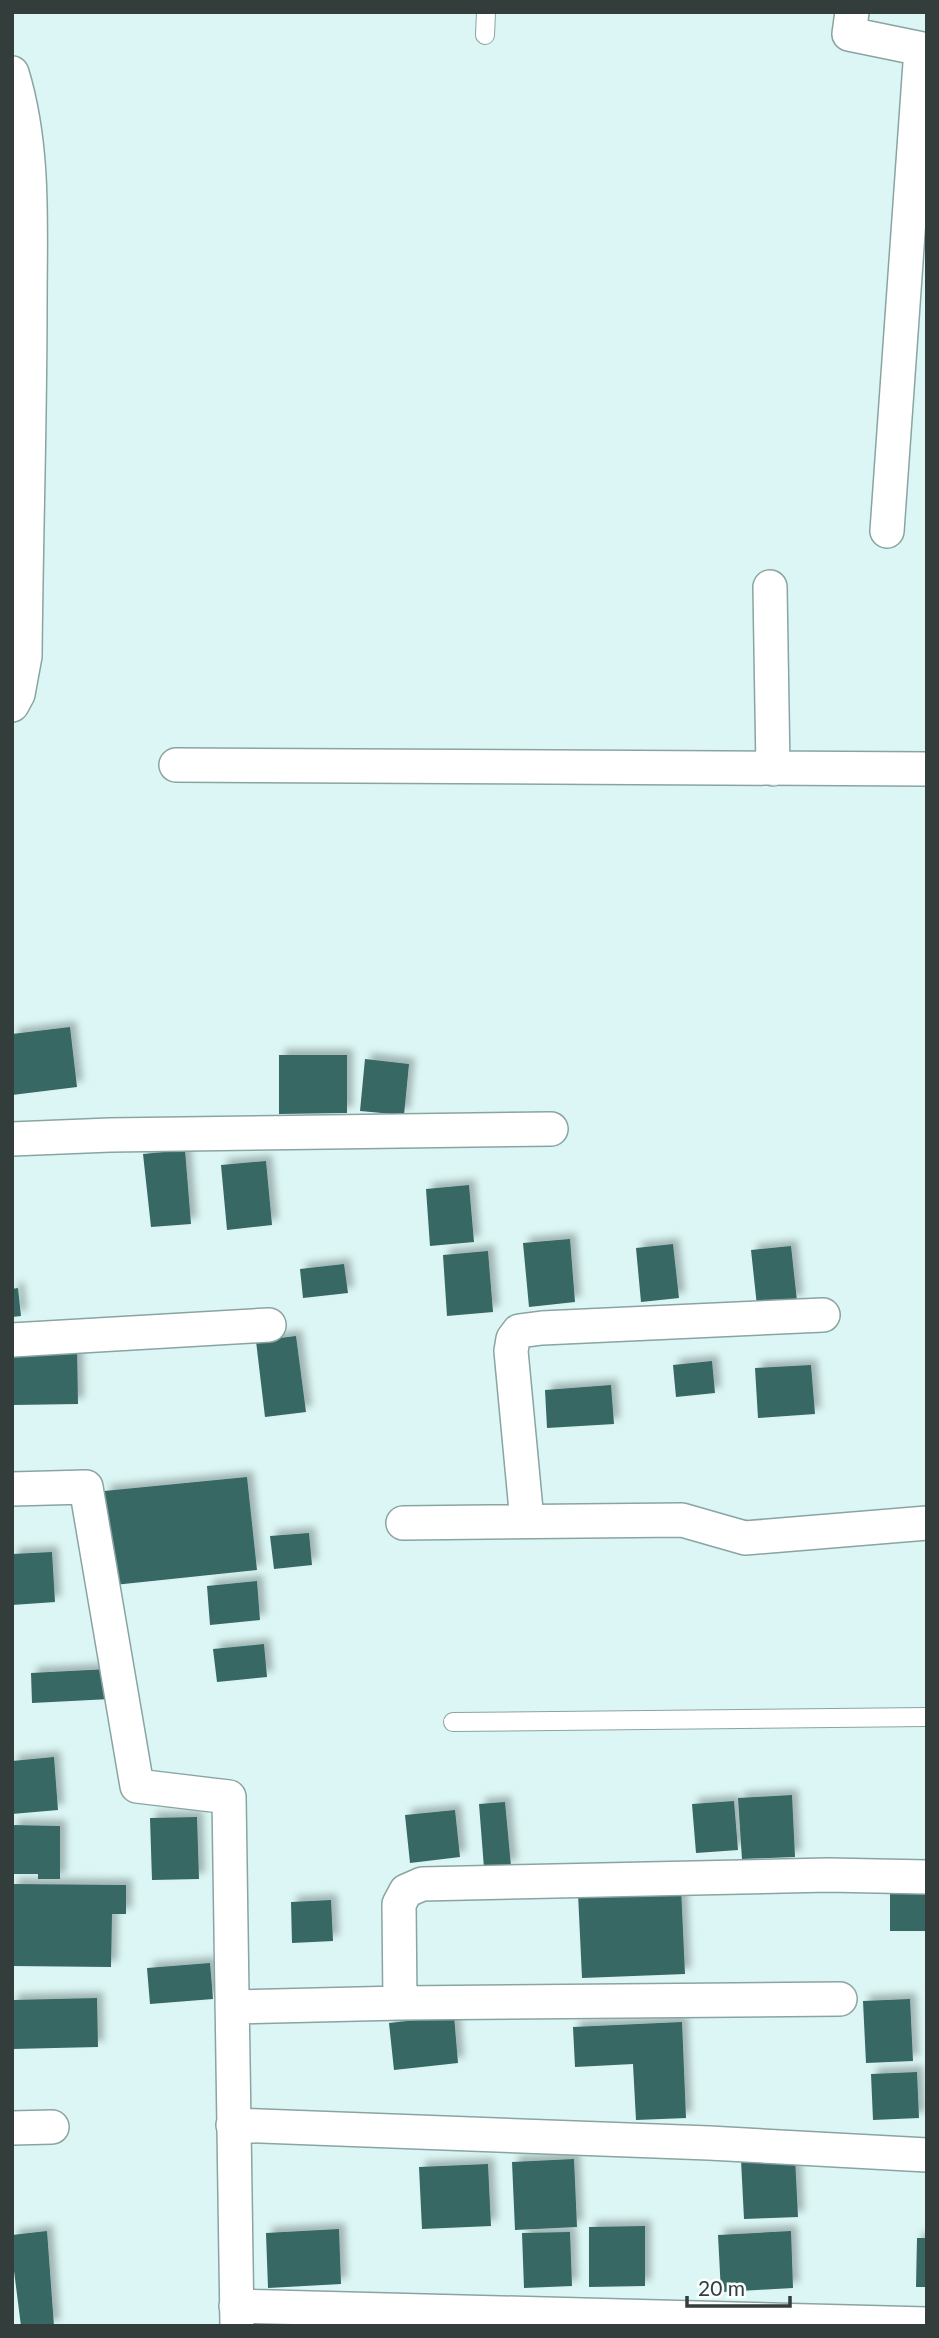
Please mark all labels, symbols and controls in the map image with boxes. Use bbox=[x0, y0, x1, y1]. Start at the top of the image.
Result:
scale bar bbox=[687, 2264, 790, 2308]
text: 20 m bbox=[698, 2275, 745, 2300]

